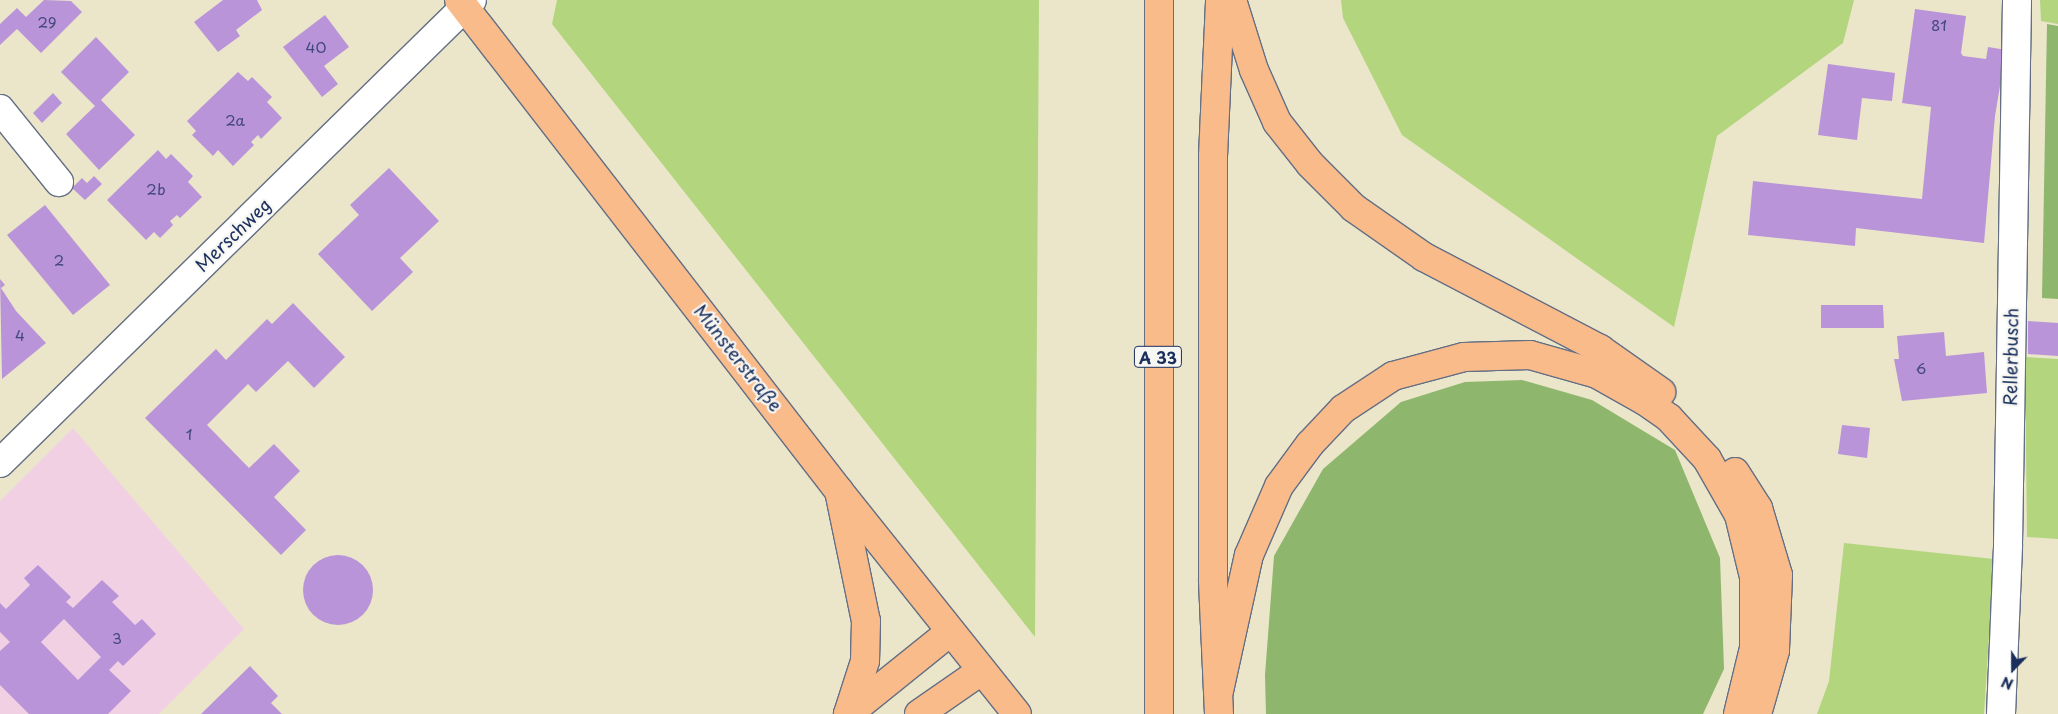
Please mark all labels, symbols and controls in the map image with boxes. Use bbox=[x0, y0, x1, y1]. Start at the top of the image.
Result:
house number: 29 bbox=[37, 13, 57, 31]
house number: 81 bbox=[1931, 16, 1947, 34]
house number: 40 bbox=[306, 38, 326, 56]
house number: 2a bbox=[225, 111, 245, 129]
house number: 2b bbox=[146, 180, 166, 198]
street label: Merschweg bbox=[191, 194, 275, 276]
house number: 2 bbox=[54, 251, 64, 269]
street label: Münsterstraße bbox=[690, 300, 786, 416]
street label: Rellerbusch bbox=[1999, 308, 2023, 406]
house number: 4 bbox=[15, 326, 25, 344]
road number: A 33 bbox=[1133, 344, 1183, 371]
house number: 6 bbox=[1916, 359, 1926, 377]
house number: 1 bbox=[186, 425, 192, 443]
house number: 3 bbox=[112, 629, 122, 647]
north arrow bbox=[1988, 644, 2038, 694]
text: N bbox=[1998, 672, 2016, 695]

